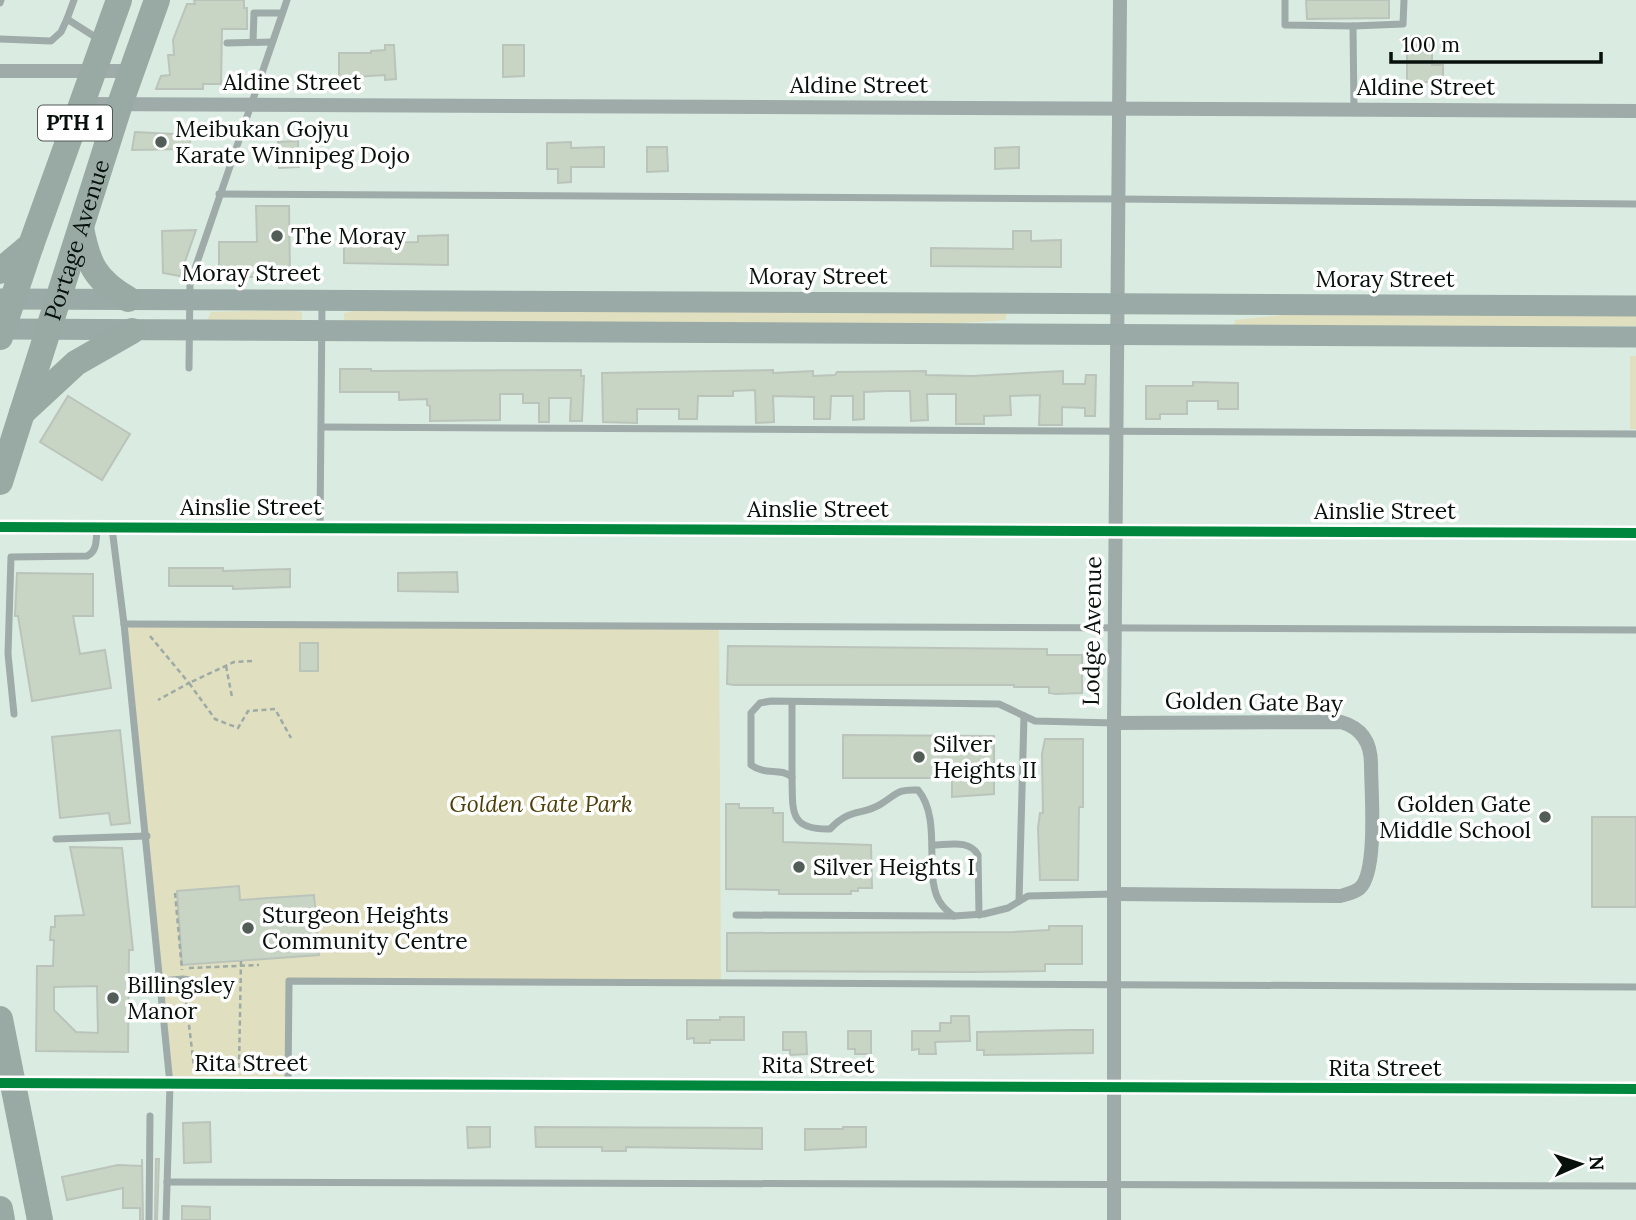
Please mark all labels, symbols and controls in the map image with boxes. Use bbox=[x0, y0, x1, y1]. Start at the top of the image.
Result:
scale bar bbox=[1391, 21, 1601, 65]
text: 100 m bbox=[1402, 31, 1460, 58]
street label: Aldine Street bbox=[222, 67, 361, 96]
street label: Aldine Street bbox=[789, 70, 928, 99]
street label: Aldine Street bbox=[1356, 72, 1495, 101]
road number: PTH 1 bbox=[38, 106, 112, 140]
place label: Meibukan Gojyu Karate Winnipeg Dojo bbox=[175, 114, 410, 169]
marker: Meibukan Gojyu Karate Winnipeg Dojo bbox=[153, 134, 169, 150]
street label: Portage Avenue bbox=[37, 156, 116, 324]
place label: The Moray bbox=[291, 221, 407, 250]
marker: The Moray bbox=[269, 228, 285, 244]
street label: Moray Street bbox=[181, 258, 321, 287]
street label: Moray Street bbox=[748, 261, 888, 290]
street label: Moray Street bbox=[1315, 264, 1455, 293]
street label: Ainslie Street bbox=[179, 492, 322, 521]
street label: Ainslie Street bbox=[746, 494, 889, 523]
street label: Ainslie Street bbox=[1313, 496, 1456, 525]
street label: Lodge Avenue bbox=[1076, 556, 1107, 706]
street label: Golden Gate Bay bbox=[1165, 685, 1344, 718]
place label: Silver Heights II bbox=[933, 729, 1037, 784]
marker: Silver Heights II bbox=[911, 749, 927, 765]
park label: Golden Gate Park bbox=[449, 789, 633, 818]
place label: Golden Gate Middle School bbox=[1379, 789, 1531, 844]
marker: Golden Gate Middle School bbox=[1537, 809, 1553, 825]
place label: Silver Heights I bbox=[813, 852, 975, 881]
marker: Silver Heights I bbox=[791, 859, 807, 875]
place label: Sturgeon Heights Community Centre bbox=[262, 900, 468, 955]
marker: Sturgeon Heights Community Centre bbox=[240, 920, 256, 936]
place label: Billingsley Manor bbox=[127, 970, 235, 1025]
marker: Billingsley Manor bbox=[105, 990, 121, 1006]
street label: Rita Street bbox=[194, 1048, 308, 1077]
street label: Rita Street bbox=[761, 1050, 875, 1079]
street label: Rita Street bbox=[1328, 1053, 1442, 1082]
north arrow bbox=[1545, 1129, 1615, 1199]
text: N bbox=[1585, 1155, 1609, 1171]

